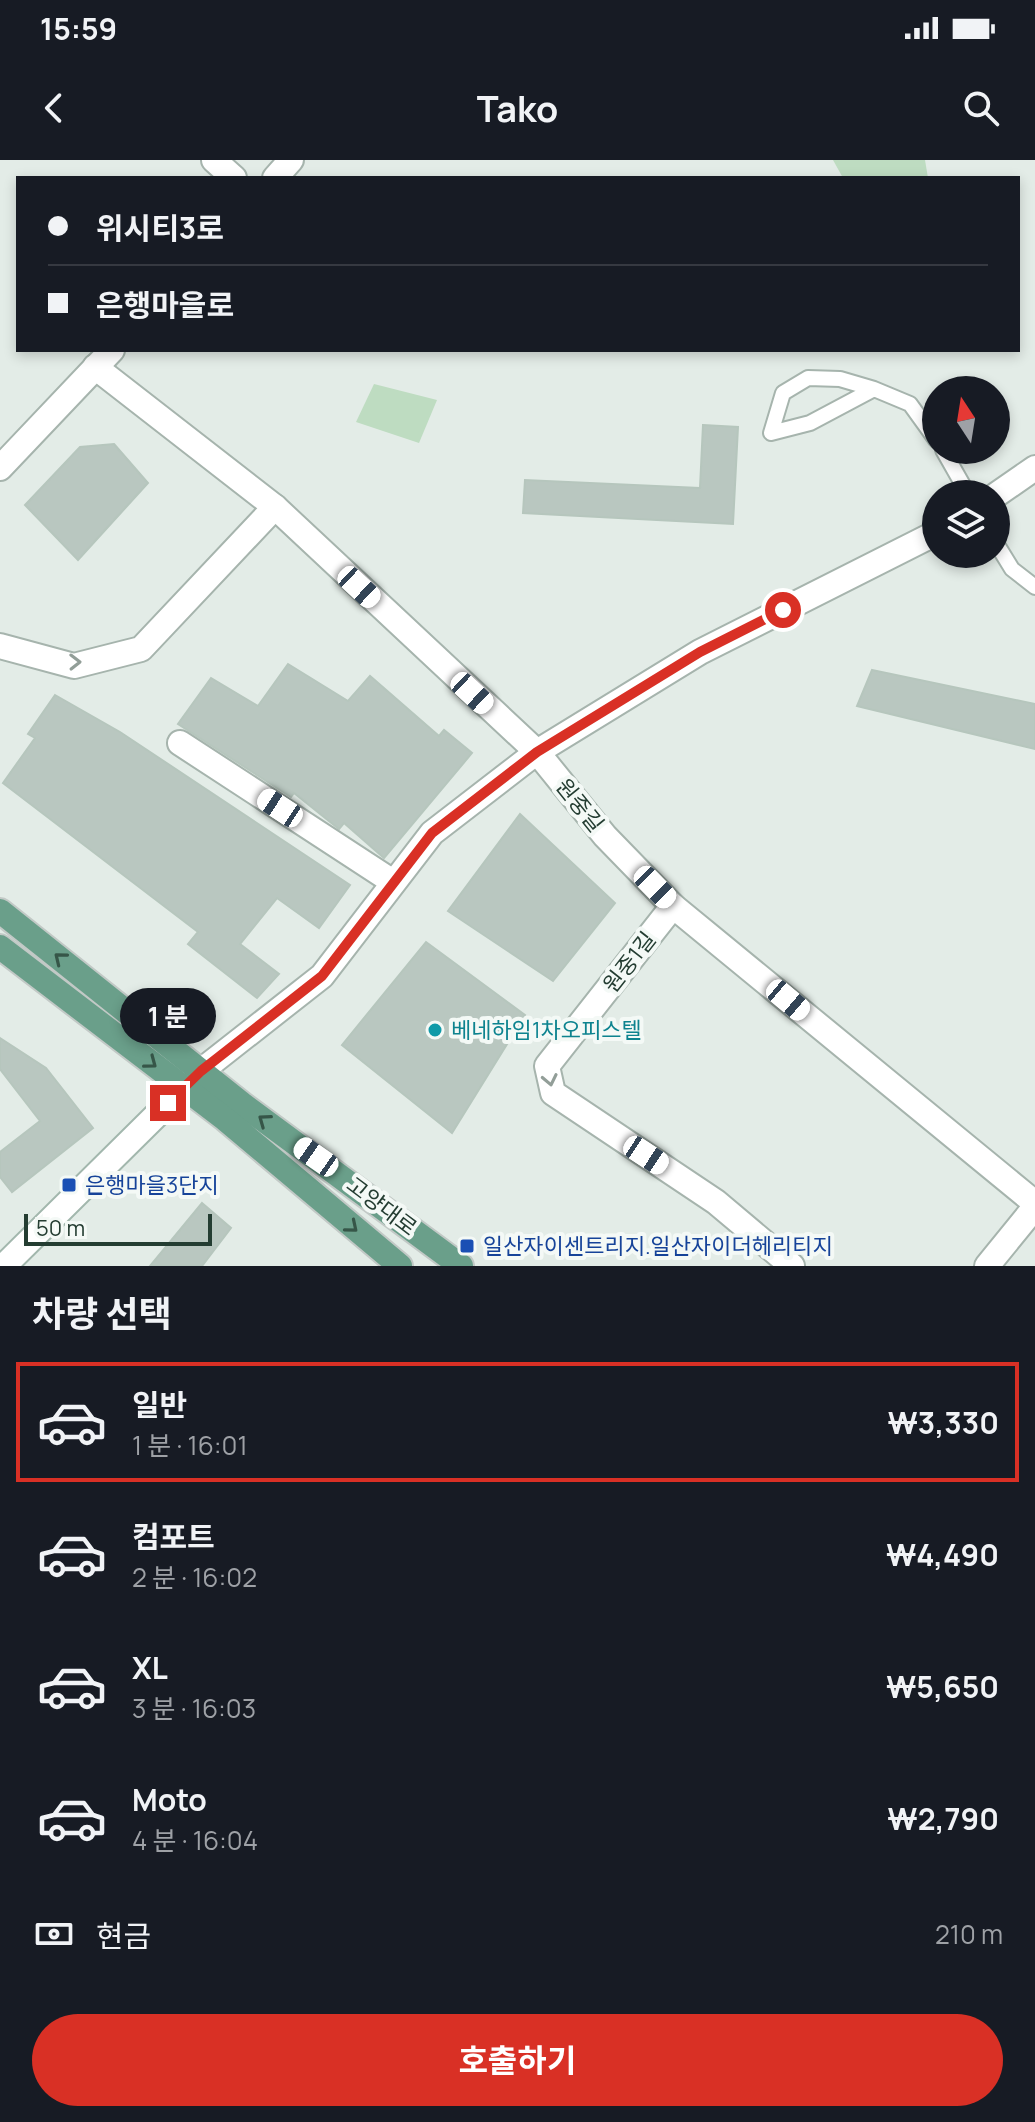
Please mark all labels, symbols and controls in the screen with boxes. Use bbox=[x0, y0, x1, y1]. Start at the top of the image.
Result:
text: 15:59 bbox=[40, 8, 117, 49]
text: Tako bbox=[477, 84, 558, 133]
icon: back bbox=[32, 86, 76, 130]
icon: search bbox=[959, 86, 1003, 130]
text: 위시티3로 bbox=[96, 207, 224, 248]
text: 은행마을로 bbox=[96, 284, 234, 325]
north arrow bbox=[922, 376, 1010, 464]
map controls bbox=[922, 376, 1010, 568]
button: layers bbox=[922, 480, 1010, 568]
car bbox=[333, 562, 385, 612]
route start bbox=[765, 592, 801, 628]
one-way arrow bbox=[70, 654, 82, 671]
car bbox=[446, 668, 498, 718]
street label: 원중길 bbox=[549, 772, 611, 838]
car bbox=[253, 785, 307, 831]
car bbox=[630, 862, 680, 912]
street label: 원중1길 bbox=[596, 925, 662, 999]
one-way arrow bbox=[54, 954, 69, 968]
car bbox=[762, 975, 814, 1025]
callout: 1 분 bbox=[120, 987, 216, 1043]
text: 1 분 bbox=[148, 998, 188, 1034]
place label: 베네하임1차오피스텔 bbox=[451, 1015, 642, 1045]
marker: 베네하임1차오피스텔 bbox=[426, 1021, 444, 1039]
one-way arrow bbox=[142, 1053, 157, 1067]
one-way arrow bbox=[541, 1072, 558, 1086]
route end bbox=[150, 1085, 186, 1121]
one-way arrow bbox=[258, 1115, 272, 1130]
car bbox=[619, 1132, 673, 1178]
car bbox=[289, 1133, 343, 1181]
place label: 은행마을3단지 bbox=[85, 1170, 219, 1200]
street label: 고양대로 bbox=[341, 1170, 423, 1242]
marker: 은행마을3단지 bbox=[60, 1176, 78, 1194]
scale bar bbox=[24, 1210, 212, 1246]
text: 50 m bbox=[36, 1213, 85, 1243]
one-way arrow bbox=[343, 1217, 357, 1232]
place label: 일산자이센트리지.일산자이더헤리티지 bbox=[483, 1231, 833, 1261]
marker: 일산자이센트리지.일산자이더헤리티지 bbox=[458, 1237, 476, 1255]
text: 차량 선택 bbox=[32, 1289, 172, 1338]
text: 일반 bbox=[132, 1384, 187, 1425]
icon: car bbox=[36, 1386, 108, 1458]
text: ₩3,330 bbox=[887, 1402, 999, 1443]
text: 1 분 · 16:01 bbox=[132, 1427, 248, 1463]
text: 컴포트 bbox=[132, 1516, 215, 1557]
icon: car bbox=[36, 1518, 108, 1590]
text: ₩4,490 bbox=[886, 1534, 999, 1575]
text: 2 분 · 16:02 bbox=[132, 1559, 257, 1595]
text: XL bbox=[132, 1647, 168, 1688]
icon: car bbox=[36, 1650, 108, 1722]
text: ₩5,650 bbox=[886, 1666, 999, 1707]
text: 3 분 · 16:03 bbox=[132, 1690, 256, 1726]
text: Moto bbox=[132, 1779, 207, 1820]
icon: car bbox=[36, 1782, 108, 1854]
text: ₩2,790 bbox=[887, 1798, 999, 1839]
text: 4 분 · 16:04 bbox=[132, 1822, 258, 1858]
icon: cash bbox=[32, 1912, 76, 1956]
text: 현금 bbox=[96, 1915, 151, 1956]
text: 210 m bbox=[935, 1916, 1003, 1952]
button: 호출하기 bbox=[32, 2014, 1003, 2106]

